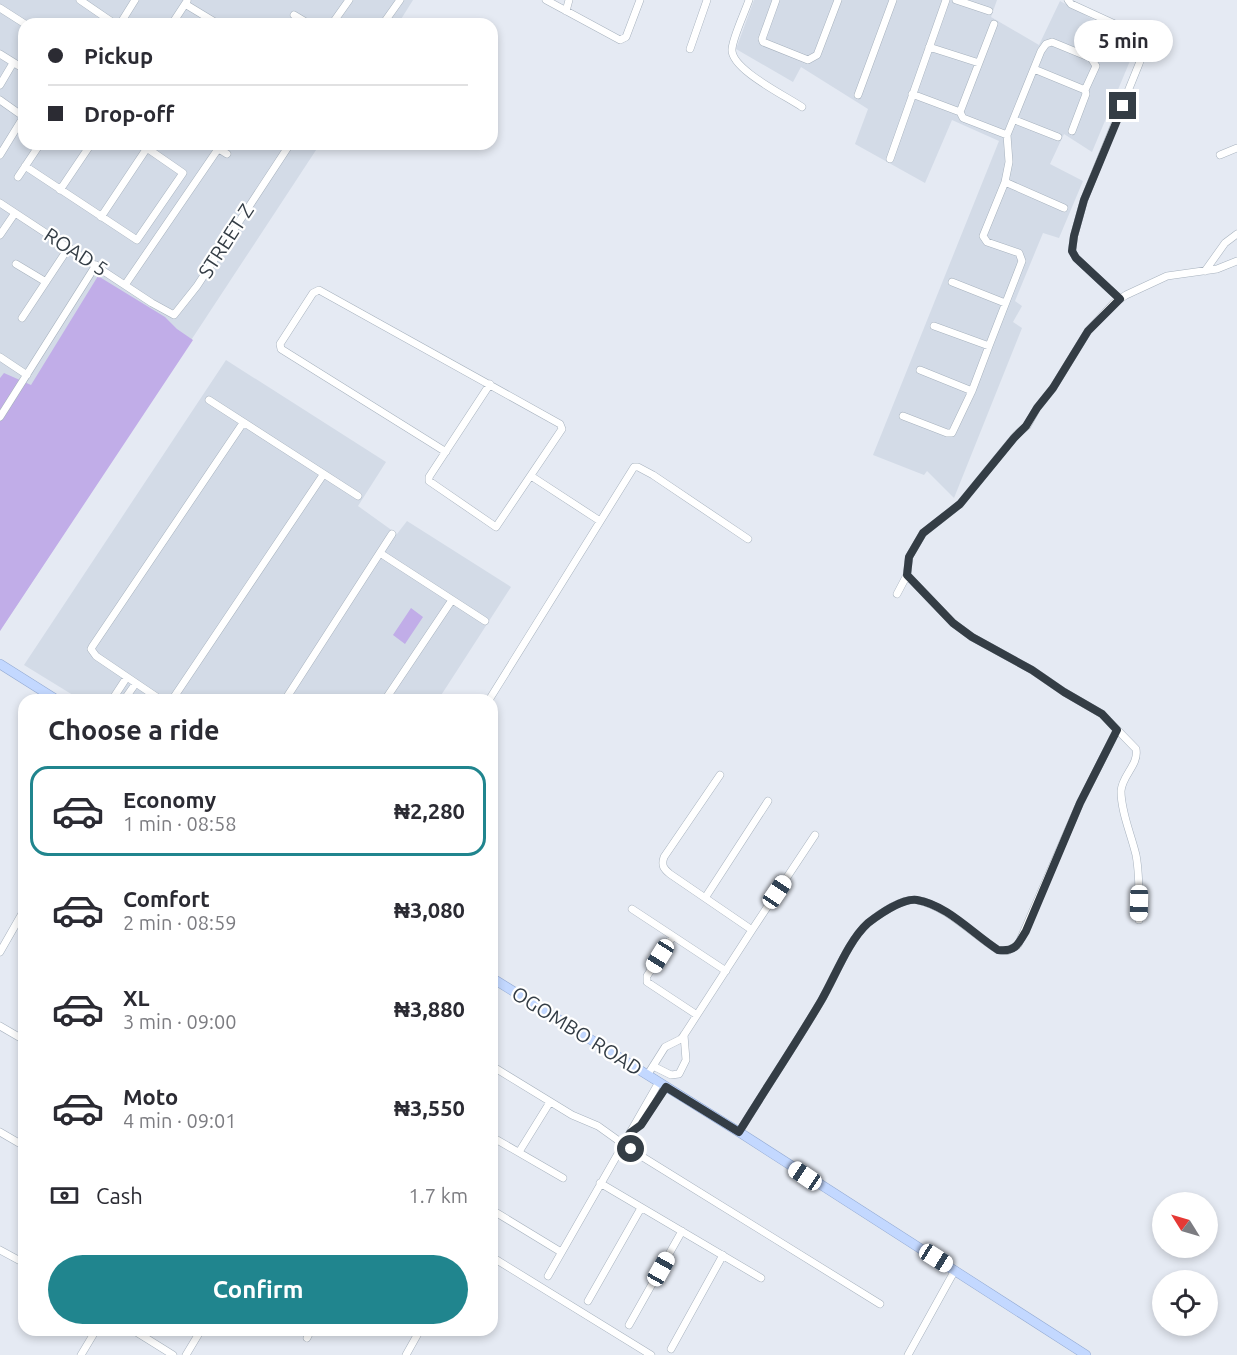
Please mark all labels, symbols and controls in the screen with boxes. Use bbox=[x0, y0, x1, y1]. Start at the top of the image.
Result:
callout: 5 min bbox=[1074, 19, 1172, 61]
text: 5 min bbox=[1098, 29, 1149, 52]
text: Pickup bbox=[84, 43, 153, 68]
route end bbox=[1109, 92, 1136, 119]
text: Drop-off bbox=[84, 101, 174, 126]
street label: STREET Z bbox=[193, 199, 258, 282]
street label: ROAD 5 bbox=[40, 223, 112, 280]
text: Choose a ride bbox=[48, 715, 220, 745]
icon: car bbox=[51, 784, 105, 838]
text: Economy bbox=[123, 787, 216, 812]
text: ₦2,280 bbox=[394, 798, 465, 823]
text: 1 min · 08:58 bbox=[123, 812, 237, 835]
car bbox=[759, 872, 795, 912]
icon: car bbox=[51, 883, 105, 937]
car bbox=[1130, 885, 1148, 921]
text: Comfort bbox=[123, 886, 210, 911]
text: ₦3,080 bbox=[394, 897, 465, 922]
text: 2 min · 08:59 bbox=[123, 911, 237, 934]
car bbox=[643, 936, 677, 976]
street label: OGOMBO ROAD bbox=[508, 981, 647, 1080]
icon: car bbox=[51, 982, 105, 1036]
text: XL bbox=[123, 985, 150, 1010]
text: ₦3,880 bbox=[394, 996, 465, 1021]
text: 3 min · 09:00 bbox=[123, 1010, 237, 1033]
icon: car bbox=[51, 1081, 105, 1135]
text: Moto bbox=[123, 1084, 178, 1109]
text: ₦3,550 bbox=[394, 1095, 465, 1120]
text: 4 min · 09:01 bbox=[123, 1109, 237, 1132]
route start bbox=[617, 1135, 644, 1162]
car bbox=[785, 1158, 825, 1194]
icon: cash bbox=[48, 1179, 81, 1212]
text: Cash bbox=[96, 1183, 143, 1208]
text: 1.7 km bbox=[409, 1184, 468, 1207]
north arrow bbox=[1152, 1192, 1218, 1258]
map controls bbox=[1152, 1192, 1218, 1336]
car bbox=[916, 1241, 956, 1275]
car bbox=[644, 1249, 678, 1289]
button: Confirm bbox=[48, 1255, 468, 1324]
button: locate bbox=[1152, 1270, 1218, 1336]

